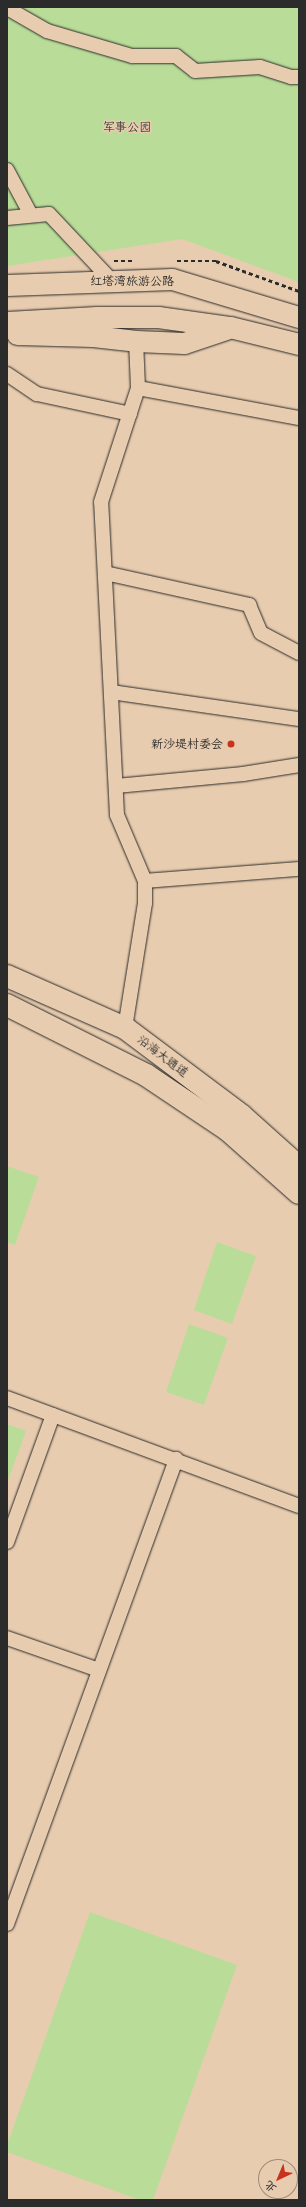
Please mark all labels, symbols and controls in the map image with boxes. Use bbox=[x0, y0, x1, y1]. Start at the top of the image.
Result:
park label: 军事公园 bbox=[103, 120, 151, 134]
street label: 红塔湾旅游公路 bbox=[90, 274, 174, 288]
place label: 新沙堤村委会 bbox=[151, 737, 223, 751]
marker: 新沙堤村委会 bbox=[226, 739, 236, 749]
street label: 沿海大通道 bbox=[135, 1032, 191, 1080]
north arrow bbox=[258, 2159, 298, 2199]
text: 北 bbox=[260, 2177, 280, 2197]

